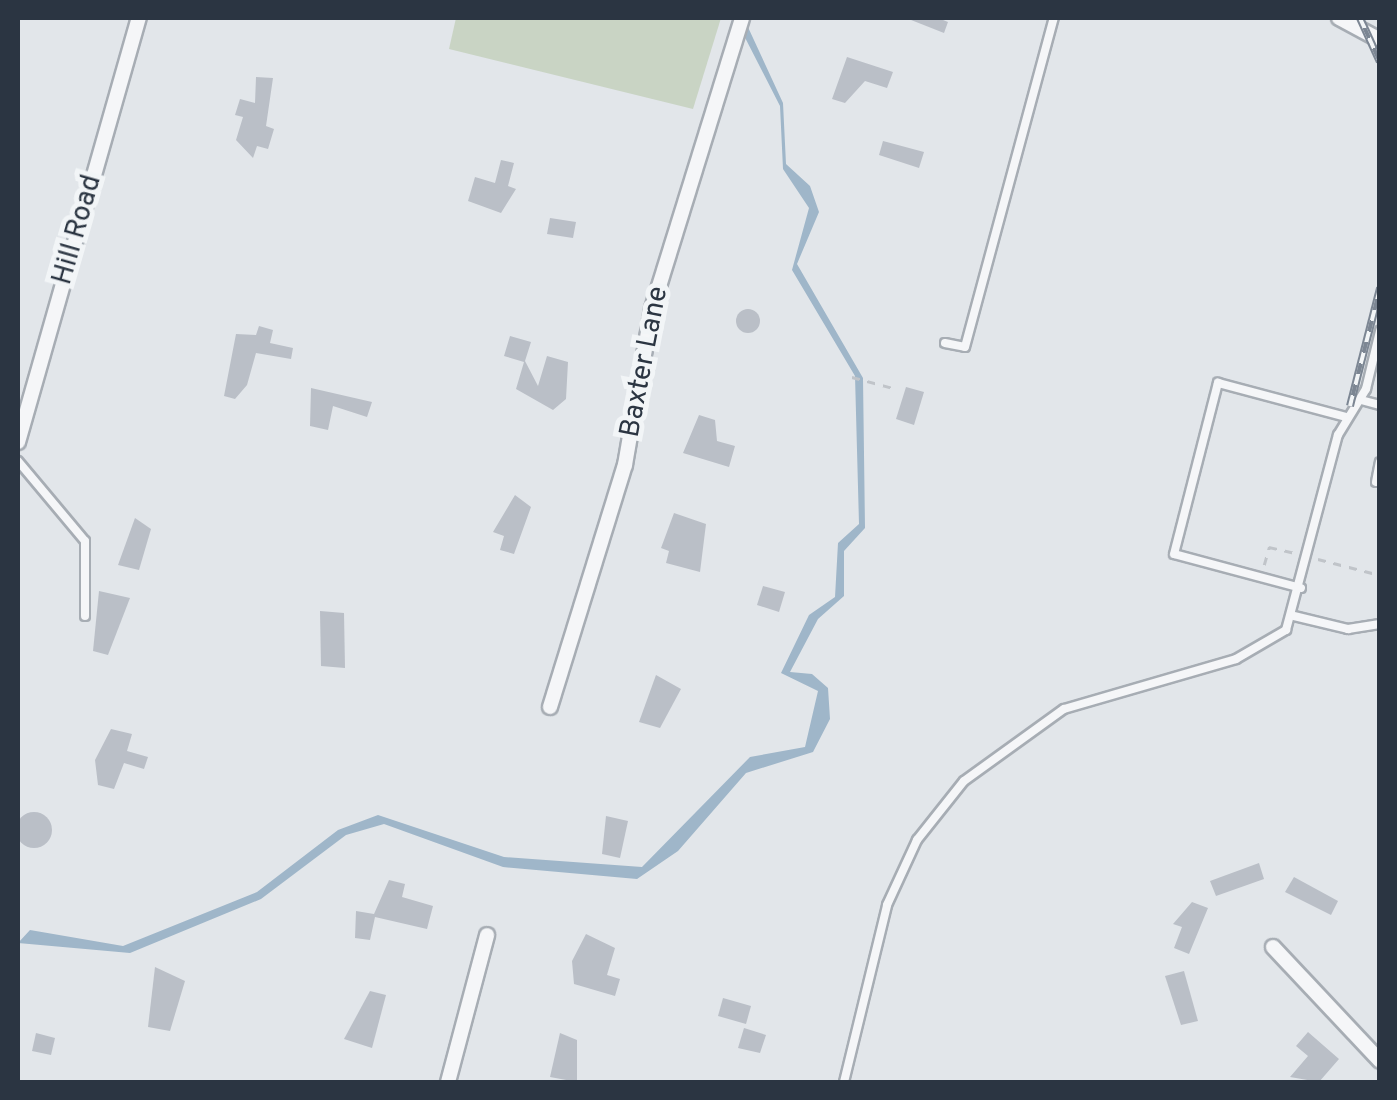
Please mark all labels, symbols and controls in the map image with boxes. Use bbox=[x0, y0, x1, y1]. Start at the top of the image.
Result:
street label: Hill Road bbox=[46, 171, 110, 289]
street label: Baxter Lane bbox=[614, 284, 676, 440]

